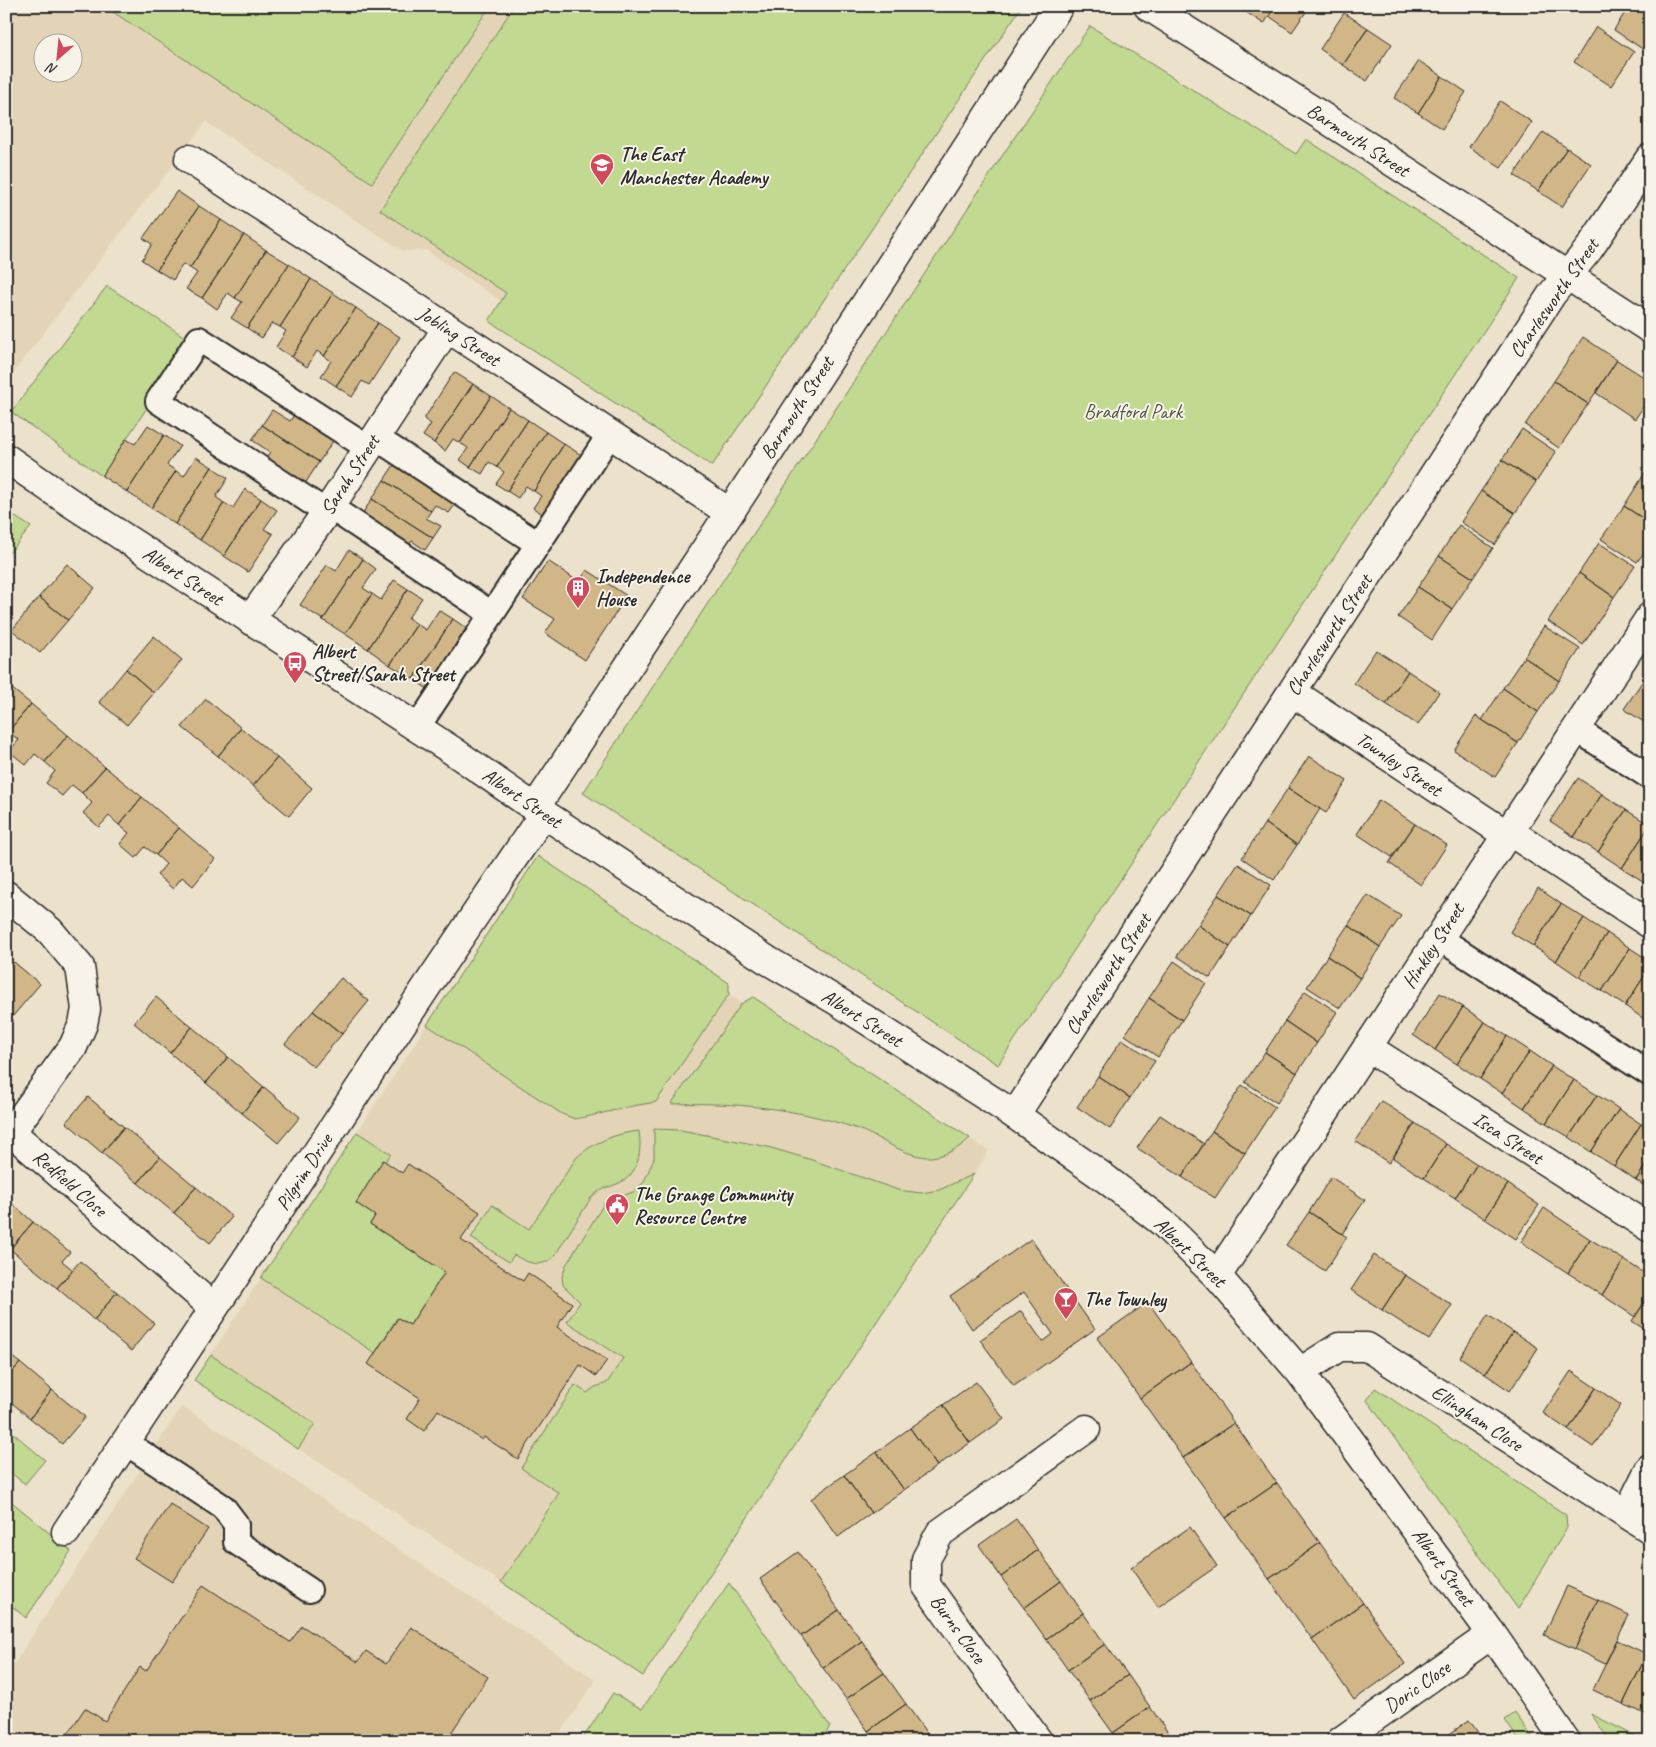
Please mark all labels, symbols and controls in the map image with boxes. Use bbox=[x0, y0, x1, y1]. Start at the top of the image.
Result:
north arrow bbox=[32, 32, 82, 82]
text: N bbox=[43, 59, 60, 79]
street label: Barmouth Street bbox=[1302, 98, 1416, 184]
place label: The East Manchester Academy bbox=[620, 142, 770, 190]
school or university icon: The East Manchester Academy bbox=[589, 152, 615, 186]
street label: Charlesworth Street bbox=[1504, 232, 1606, 362]
street label: Jobling Street bbox=[412, 300, 507, 373]
street label: Barmouth Street bbox=[755, 350, 841, 464]
park label: Bradford Park bbox=[1084, 399, 1184, 424]
street label: Sarah Street bbox=[315, 428, 386, 520]
street label: Albert Street bbox=[138, 541, 230, 612]
place label: Independence House bbox=[596, 564, 691, 612]
street label: Charlesworth Street bbox=[1280, 568, 1379, 700]
building icon: Independence House bbox=[565, 575, 591, 609]
place label: Albert Street/Sarah Street bbox=[312, 639, 457, 687]
bus stop icon: Albert Street/Sarah Street bbox=[282, 650, 308, 684]
street label: Townley Street bbox=[1351, 726, 1449, 803]
street label: Albert Street bbox=[478, 762, 568, 835]
street label: Hinkley Street bbox=[1396, 897, 1471, 993]
street label: Charlesworth Street bbox=[1059, 907, 1158, 1039]
street label: Albert Street bbox=[817, 983, 909, 1054]
street label: Isca Street bbox=[1468, 1106, 1550, 1171]
street label: Pilgrim Drive bbox=[270, 1128, 339, 1215]
street label: Redfield Close bbox=[28, 1144, 113, 1223]
place label: The Grange Community Resource Centre bbox=[634, 1182, 795, 1230]
public building icon: The Grange Community Resource Centre bbox=[604, 1192, 630, 1226]
street label: Albert Street bbox=[1149, 1212, 1233, 1294]
bar icon: The Townley bbox=[1053, 1286, 1079, 1320]
place label: The Townley bbox=[1084, 1287, 1168, 1313]
street label: Ellingham Close bbox=[1427, 1379, 1529, 1458]
street label: Albert Street bbox=[1406, 1523, 1481, 1613]
street label: Burns Close bbox=[925, 1590, 992, 1670]
street label: Doric Close bbox=[1379, 1654, 1456, 1719]

